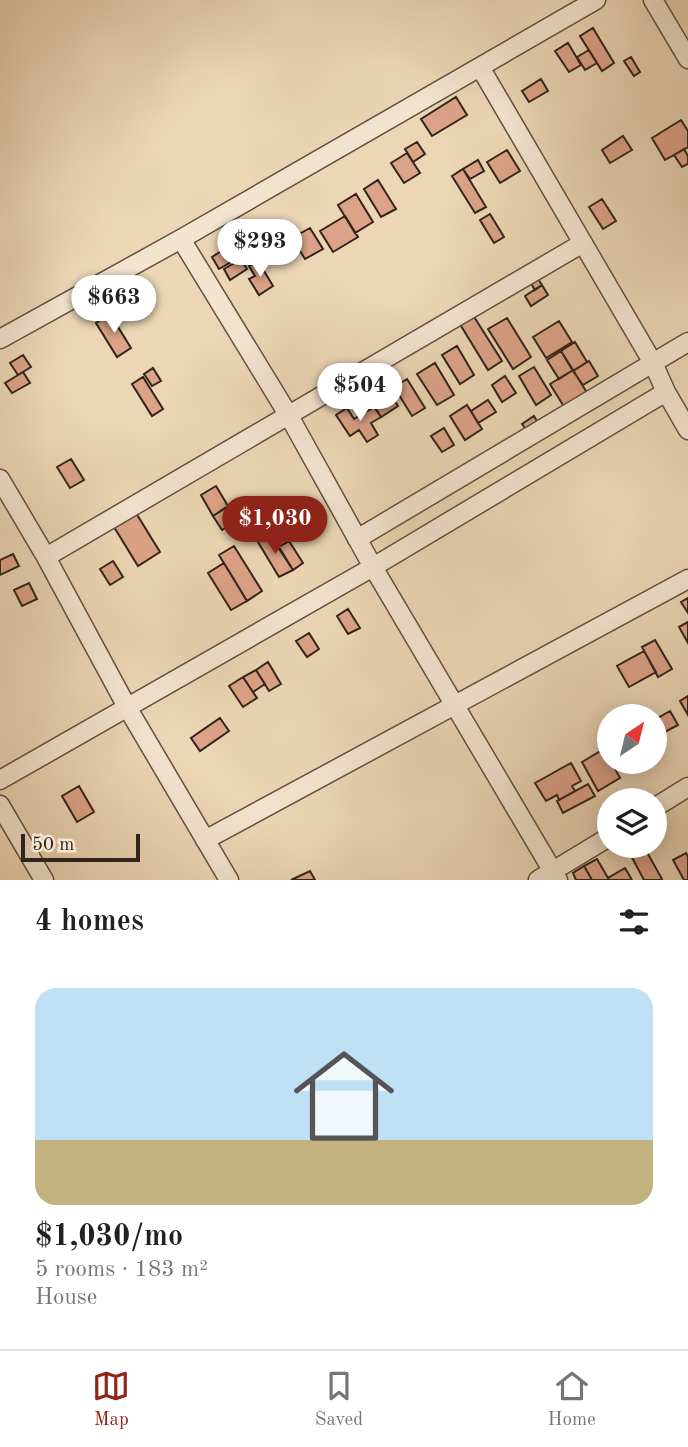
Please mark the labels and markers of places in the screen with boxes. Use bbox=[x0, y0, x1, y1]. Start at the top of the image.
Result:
pin: $293 bbox=[219, 219, 301, 279]
pin: $663 bbox=[73, 276, 155, 335]
pin: $504 bbox=[319, 364, 401, 423]
pin: $1,030 bbox=[218, 496, 332, 556]

